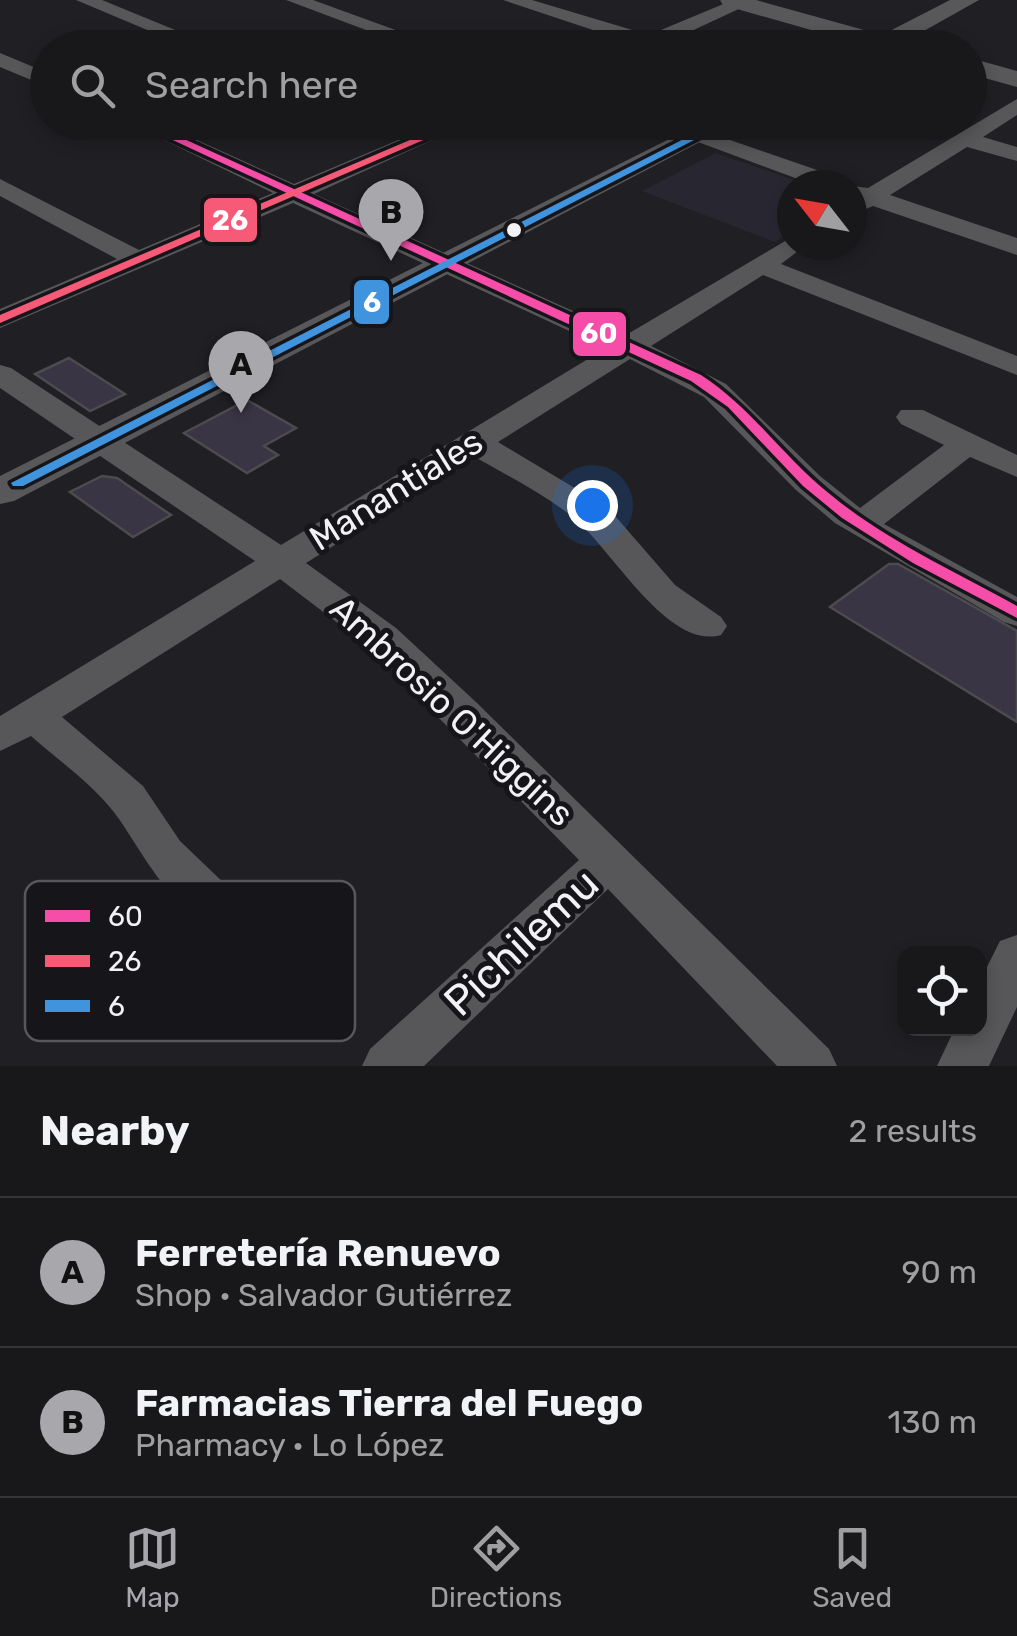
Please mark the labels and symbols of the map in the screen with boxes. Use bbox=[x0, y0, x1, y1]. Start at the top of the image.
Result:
north arrow bbox=[777, 170, 867, 260]
pin: B bbox=[358, 178, 424, 261]
line badge: 26 bbox=[202, 196, 259, 244]
text: 26 bbox=[212, 204, 248, 237]
unlabelled marker bbox=[504, 220, 524, 240]
line badge: 6 bbox=[352, 278, 391, 326]
text: 6 bbox=[363, 286, 381, 319]
line badge: 60 bbox=[571, 310, 628, 358]
text: 60 bbox=[580, 317, 618, 350]
pin: A bbox=[208, 330, 274, 413]
street label: Manantiales bbox=[302, 420, 490, 560]
your location bbox=[567, 480, 618, 531]
street label: Ambrosio O'Higgins bbox=[322, 587, 582, 835]
street label: Pichilemu bbox=[434, 859, 609, 1027]
legend bbox=[25, 881, 355, 1041]
text: 60 bbox=[108, 900, 143, 933]
text: 26 bbox=[108, 945, 141, 978]
text: 6 bbox=[108, 990, 125, 1023]

